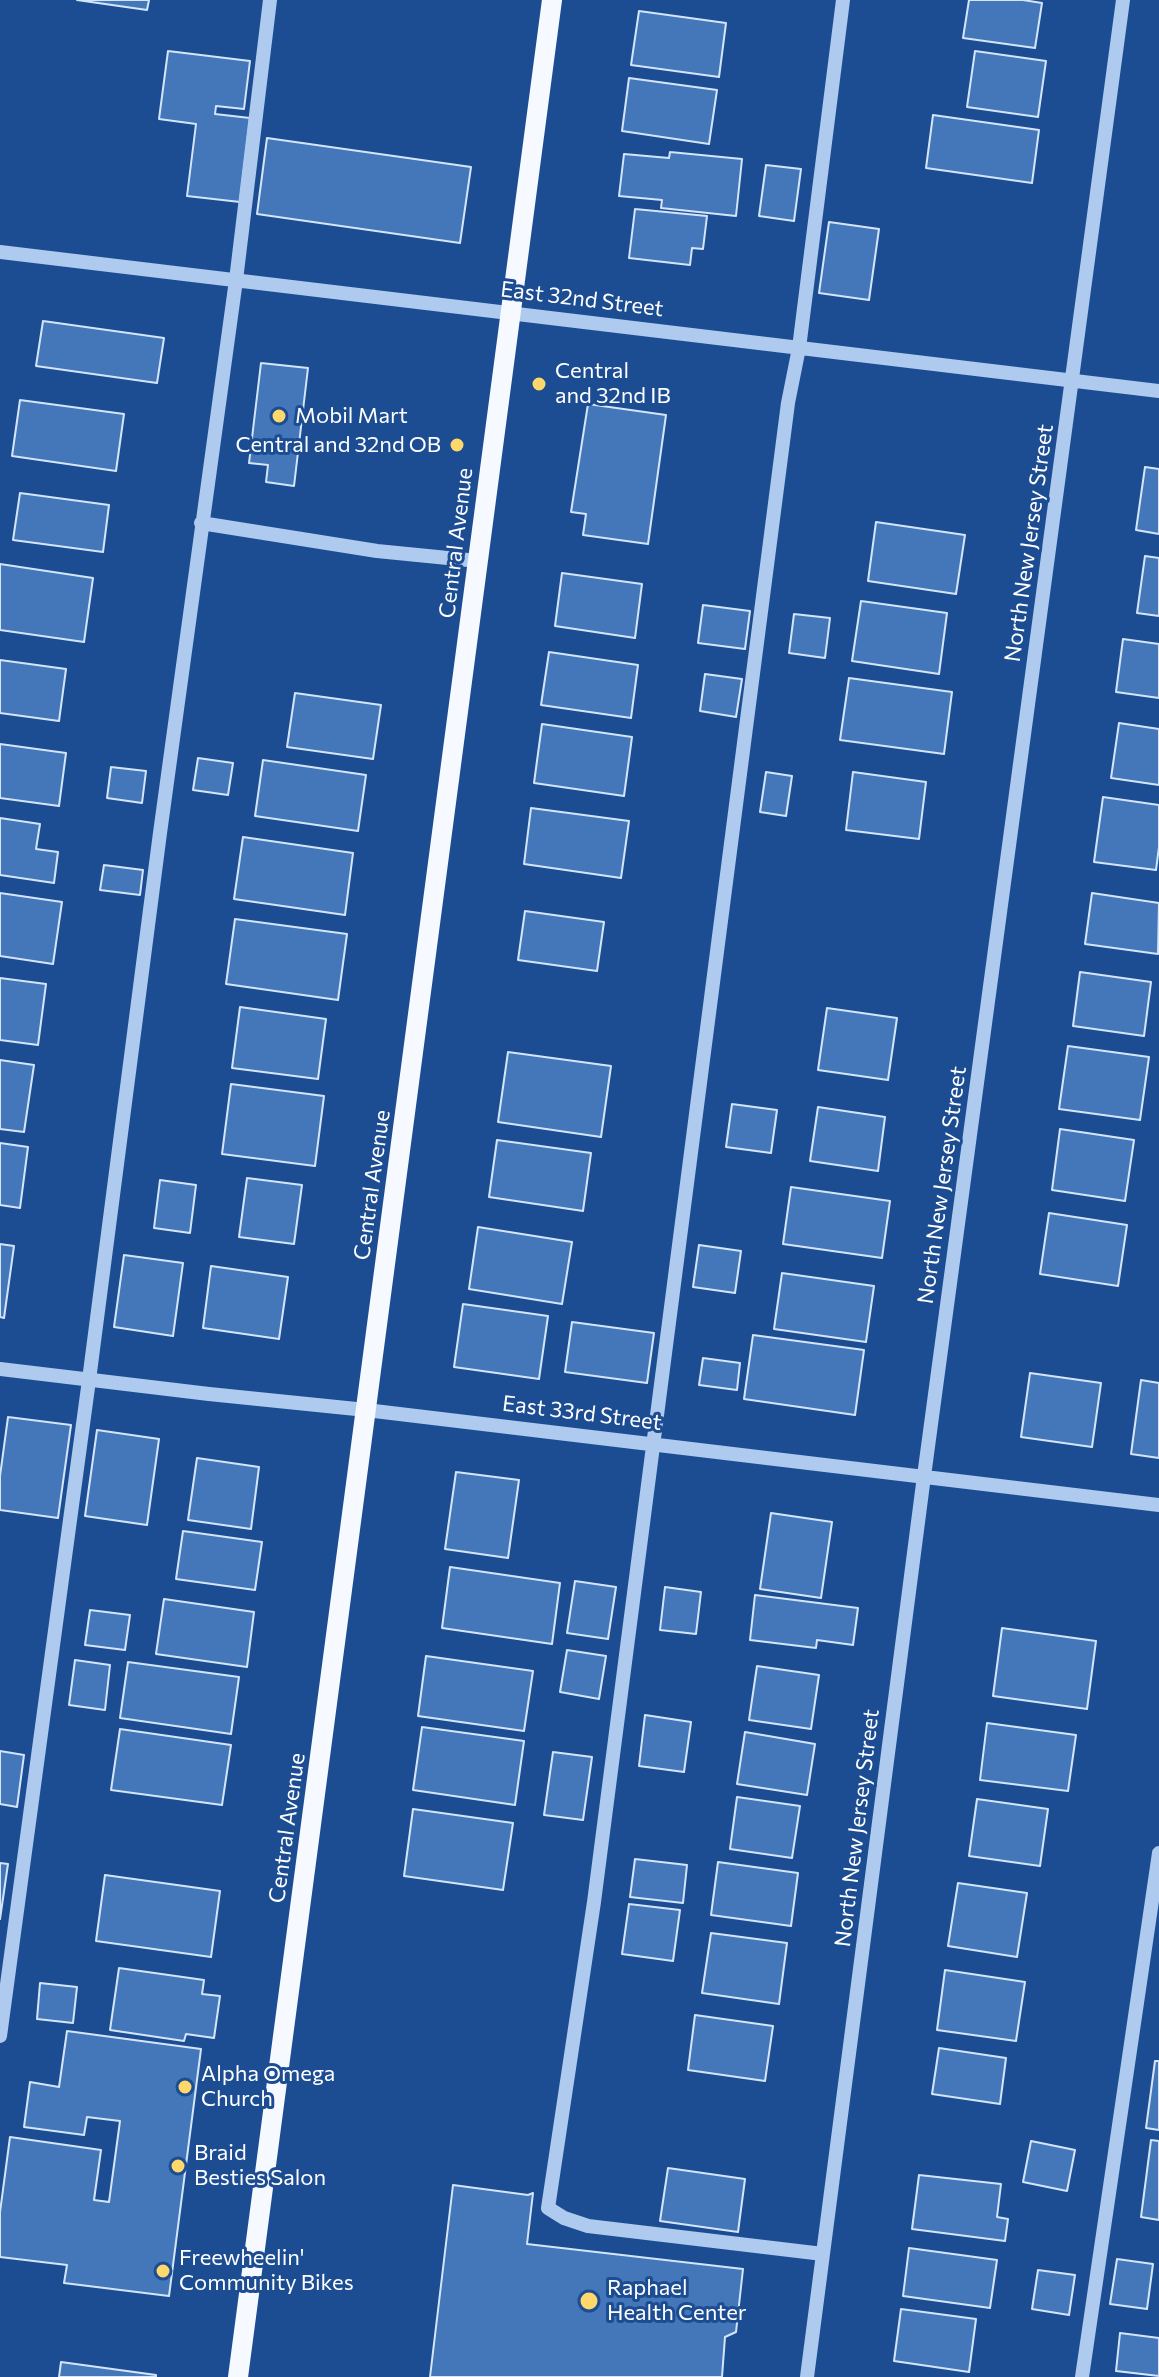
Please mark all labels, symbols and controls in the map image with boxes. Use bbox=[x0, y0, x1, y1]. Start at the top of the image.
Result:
street label: East 32nd Street bbox=[499, 276, 665, 322]
place label: Central and 32nd IB bbox=[555, 358, 671, 410]
marker: Central and 32nd IB bbox=[530, 375, 548, 393]
place label: Mobil Mart bbox=[295, 403, 408, 429]
marker: Mobil Mart bbox=[270, 407, 288, 425]
street label: North New Jersey Street bbox=[999, 423, 1059, 663]
place label: Central and 32nd OB bbox=[235, 432, 441, 458]
marker: Central and 32nd OB bbox=[448, 436, 466, 454]
street label: Central Avenue bbox=[434, 466, 478, 620]
street label: North New Jersey Street bbox=[912, 1065, 972, 1305]
street label: Central Avenue bbox=[348, 1108, 396, 1262]
street label: East 33rd Street bbox=[501, 1390, 663, 1436]
street label: North New Jersey Street bbox=[829, 1707, 885, 1949]
street label: Central Avenue bbox=[263, 1751, 311, 1905]
place label: Alpha Omega Church bbox=[201, 2061, 335, 2112]
marker: Alpha Omega Church bbox=[176, 2078, 194, 2096]
place label: Braid Besties Salon bbox=[194, 2140, 326, 2192]
marker: Braid Besties Salon bbox=[169, 2157, 187, 2175]
place label: Freewheelin' Community Bikes bbox=[179, 2245, 354, 2296]
marker: Freewheelin' Community Bikes bbox=[154, 2262, 172, 2280]
place label: Raphael Health Center bbox=[607, 2275, 747, 2326]
marker: Raphael Health Center bbox=[578, 2290, 600, 2312]

